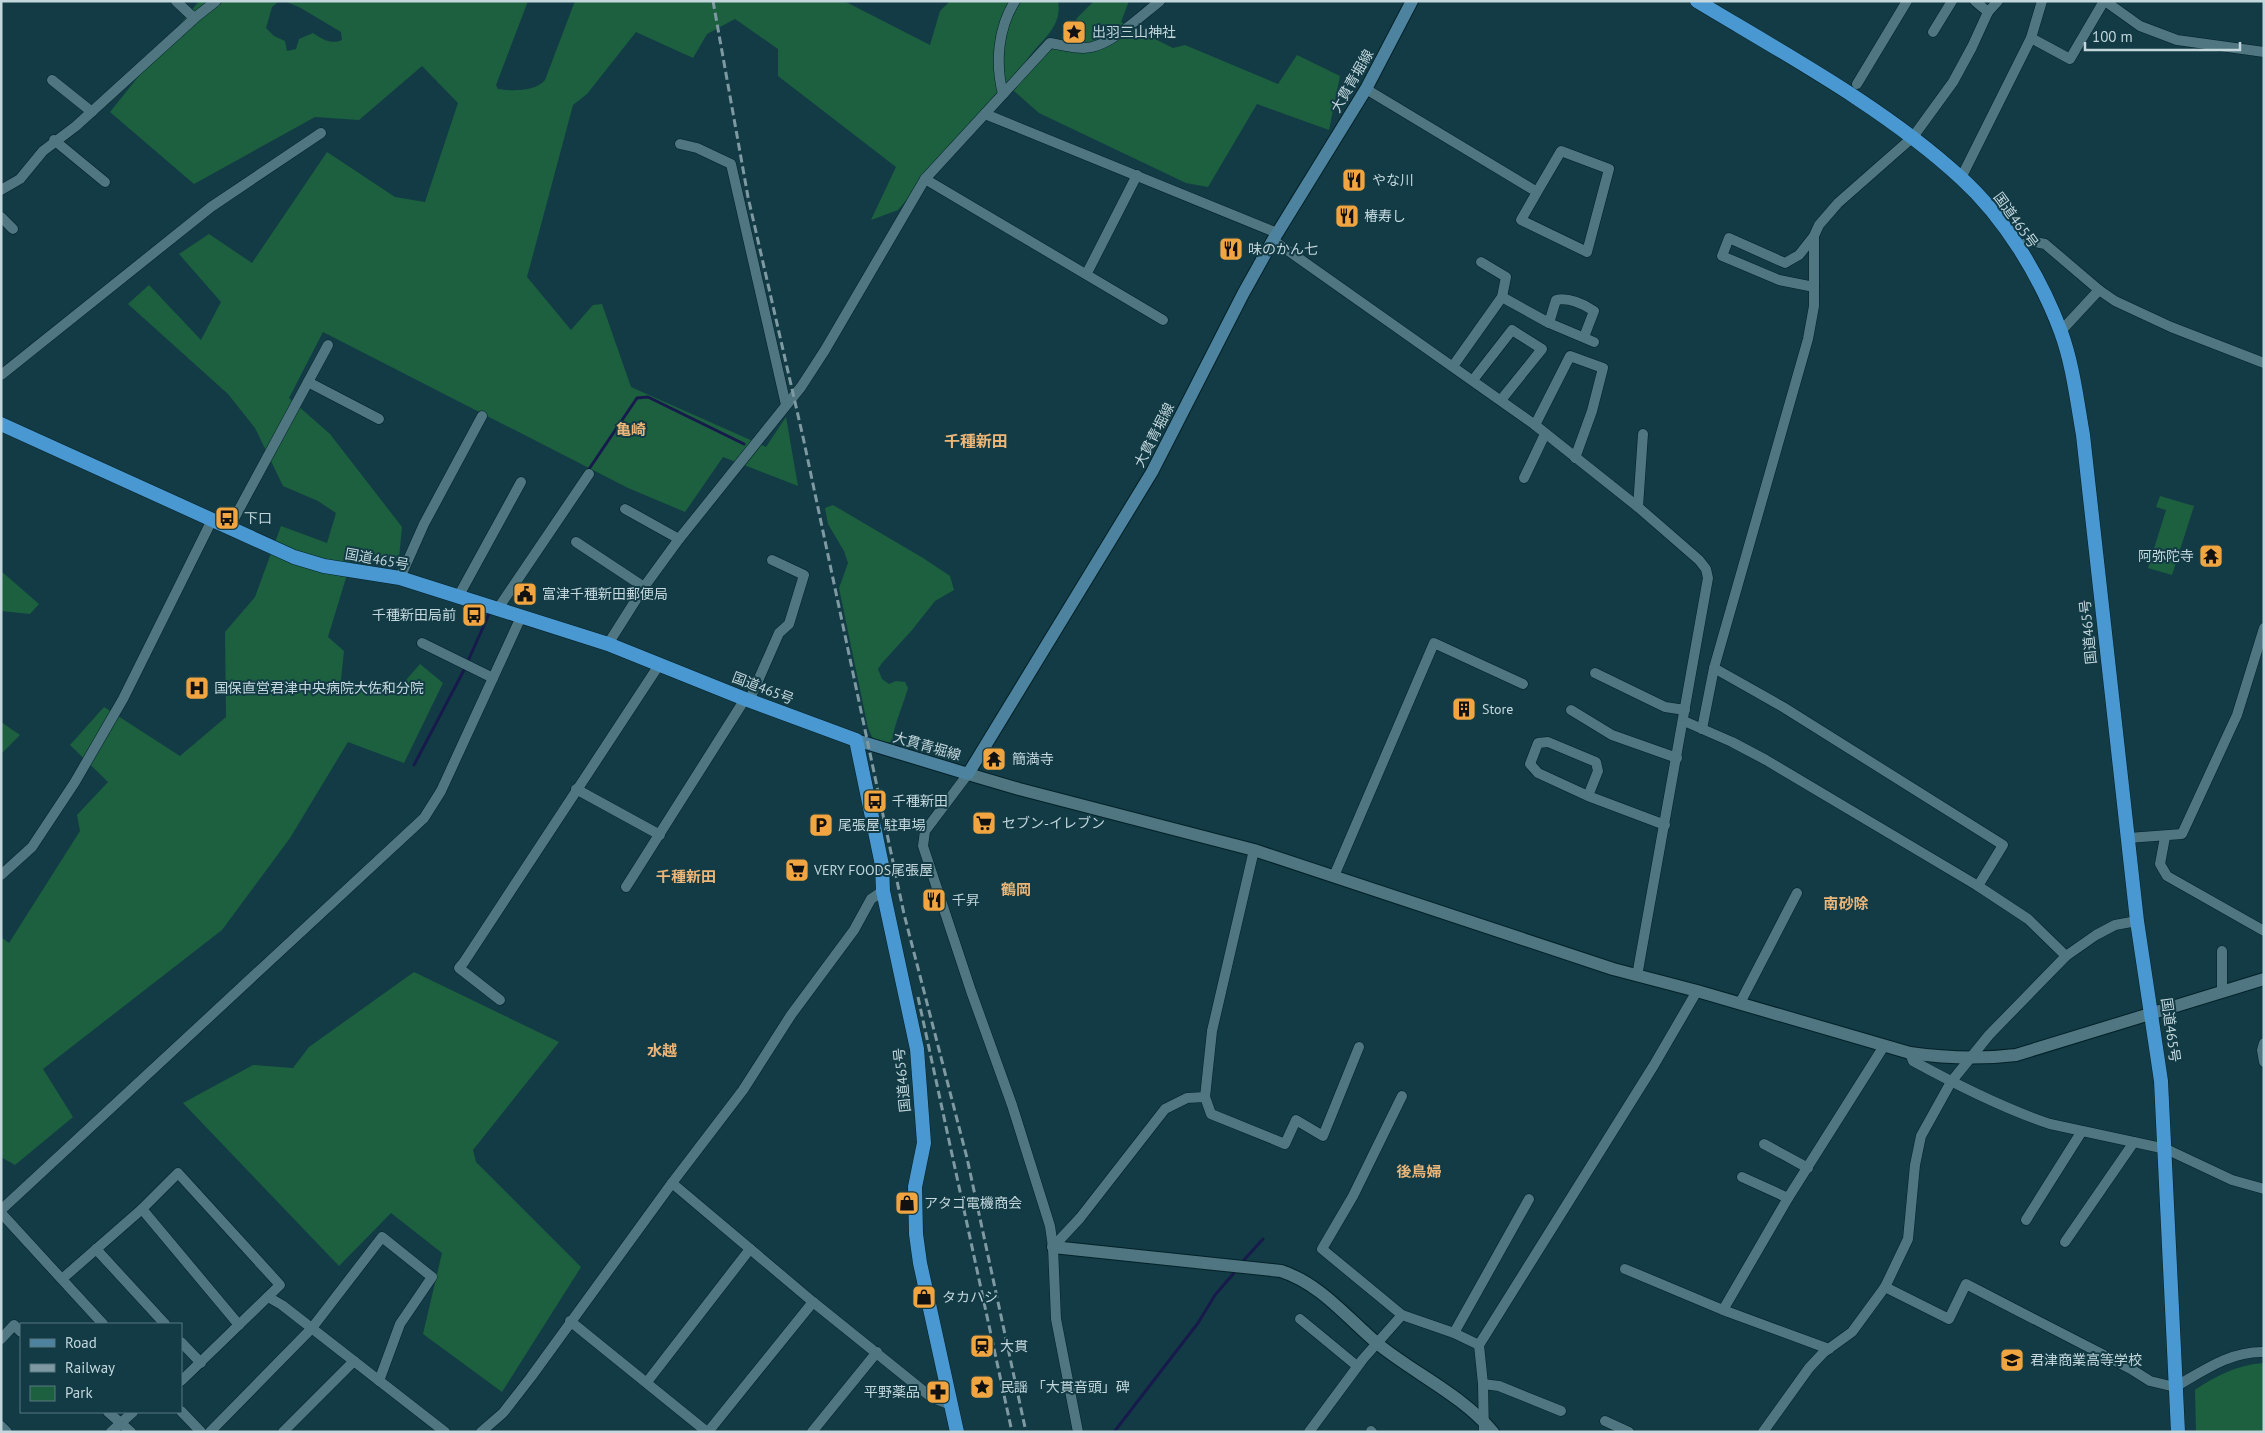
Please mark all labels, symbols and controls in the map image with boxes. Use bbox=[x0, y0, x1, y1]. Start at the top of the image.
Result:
place icon: 出羽三山神社 bbox=[1061, 19, 1087, 45]
scale bar bbox=[2085, 20, 2240, 52]
place label: 出羽三山神社 bbox=[1092, 23, 1176, 41]
text: 100 m bbox=[2092, 27, 2133, 46]
street label: 大貫青堀線 bbox=[1327, 46, 1377, 116]
restaurant icon: やな川 bbox=[1341, 167, 1367, 193]
place label: やな川 bbox=[1372, 171, 1414, 189]
street label: 国道465号 bbox=[1990, 188, 2042, 252]
restaurant icon: 椿寿し bbox=[1334, 203, 1360, 229]
place label: 椿寿し bbox=[1364, 207, 1406, 225]
restaurant icon: 味のかん七 bbox=[1218, 236, 1244, 262]
place label: 味のかん七 bbox=[1248, 240, 1318, 258]
street label: 大貫青堀線 bbox=[1130, 400, 1178, 470]
district label: 亀崎 bbox=[616, 420, 646, 439]
district label: 千種新田 bbox=[944, 431, 1008, 451]
bus stop icon: 下口 bbox=[214, 505, 240, 531]
place label: 下口 bbox=[244, 509, 272, 527]
temple icon: 阿弥陀寺 bbox=[2198, 543, 2224, 569]
street label: 国道465号 bbox=[343, 545, 411, 573]
place label: 阿弥陀寺 bbox=[2138, 547, 2194, 565]
public building icon: 富津千種新田郵便局 bbox=[512, 581, 538, 607]
place label: 富津千種新田郵便局 bbox=[542, 585, 668, 603]
street label: 国道465号 bbox=[2076, 599, 2100, 665]
bus stop icon: 千種新田局前 bbox=[461, 602, 487, 628]
place label: 千種新田局前 bbox=[372, 606, 456, 624]
street label: 国道465号 bbox=[729, 668, 797, 708]
hospital icon: 国保直営君津中央病院大佐和分院 bbox=[184, 675, 210, 701]
place label: 国保直営君津中央病院大佐和分院 bbox=[214, 679, 424, 697]
building icon: Store bbox=[1451, 696, 1477, 722]
place label: Store bbox=[1482, 700, 1513, 718]
street label: 大貫青堀線 bbox=[891, 728, 963, 764]
temple icon: 簡満寺 bbox=[981, 746, 1007, 772]
place label: 簡満寺 bbox=[1012, 750, 1054, 768]
bus stop icon: 千種新田 bbox=[862, 788, 888, 814]
place label: 千種新田 bbox=[892, 792, 948, 810]
supermarket icon: セブン-イレブン bbox=[971, 810, 997, 836]
parking icon: 尾張屋 駐車場 bbox=[808, 812, 834, 838]
place label: セブン-イレブン bbox=[1002, 814, 1105, 832]
place label: 尾張屋 駐車場 bbox=[838, 816, 926, 834]
supermarket icon: VERY FOODS尾張屋 bbox=[784, 857, 810, 883]
place label: VERY FOODS尾張屋 bbox=[813, 861, 933, 879]
district label: 千種新田 bbox=[656, 867, 716, 886]
district label: 鶴岡 bbox=[1001, 880, 1031, 899]
restaurant icon: 千昇 bbox=[921, 887, 947, 913]
place label: 千昇 bbox=[952, 891, 980, 909]
district label: 南砂除 bbox=[1823, 894, 1869, 913]
street label: 国道465号 bbox=[2158, 997, 2184, 1063]
district label: 水越 bbox=[647, 1041, 677, 1060]
street label: 国道465号 bbox=[890, 1047, 914, 1113]
district label: 後鳥婦 bbox=[1396, 1162, 1442, 1181]
shop icon: アタゴ電機商会 bbox=[894, 1190, 920, 1216]
place label: アタゴ電機商会 bbox=[924, 1194, 1022, 1212]
shop icon: タカハシ bbox=[911, 1284, 937, 1310]
place label: タカハシ bbox=[942, 1288, 998, 1306]
legend bbox=[20, 1323, 182, 1413]
text: Road bbox=[65, 1333, 97, 1352]
station icon: 大貫 bbox=[969, 1333, 995, 1359]
place label: 大貫 bbox=[1000, 1337, 1028, 1355]
school or university icon: 君津商業高等学校 bbox=[1999, 1347, 2025, 1373]
place label: 君津商業高等学校 bbox=[2030, 1351, 2142, 1369]
text: Railway bbox=[65, 1358, 115, 1377]
place icon: 民謡 「大貫音頭」碑 bbox=[969, 1374, 995, 1400]
place label: 民謡 「大貫音頭」碑 bbox=[1000, 1378, 1130, 1396]
pharmacy icon: 平野薬品 bbox=[925, 1379, 951, 1405]
text: Park bbox=[65, 1383, 93, 1402]
place label: 平野薬品 bbox=[864, 1383, 920, 1401]

